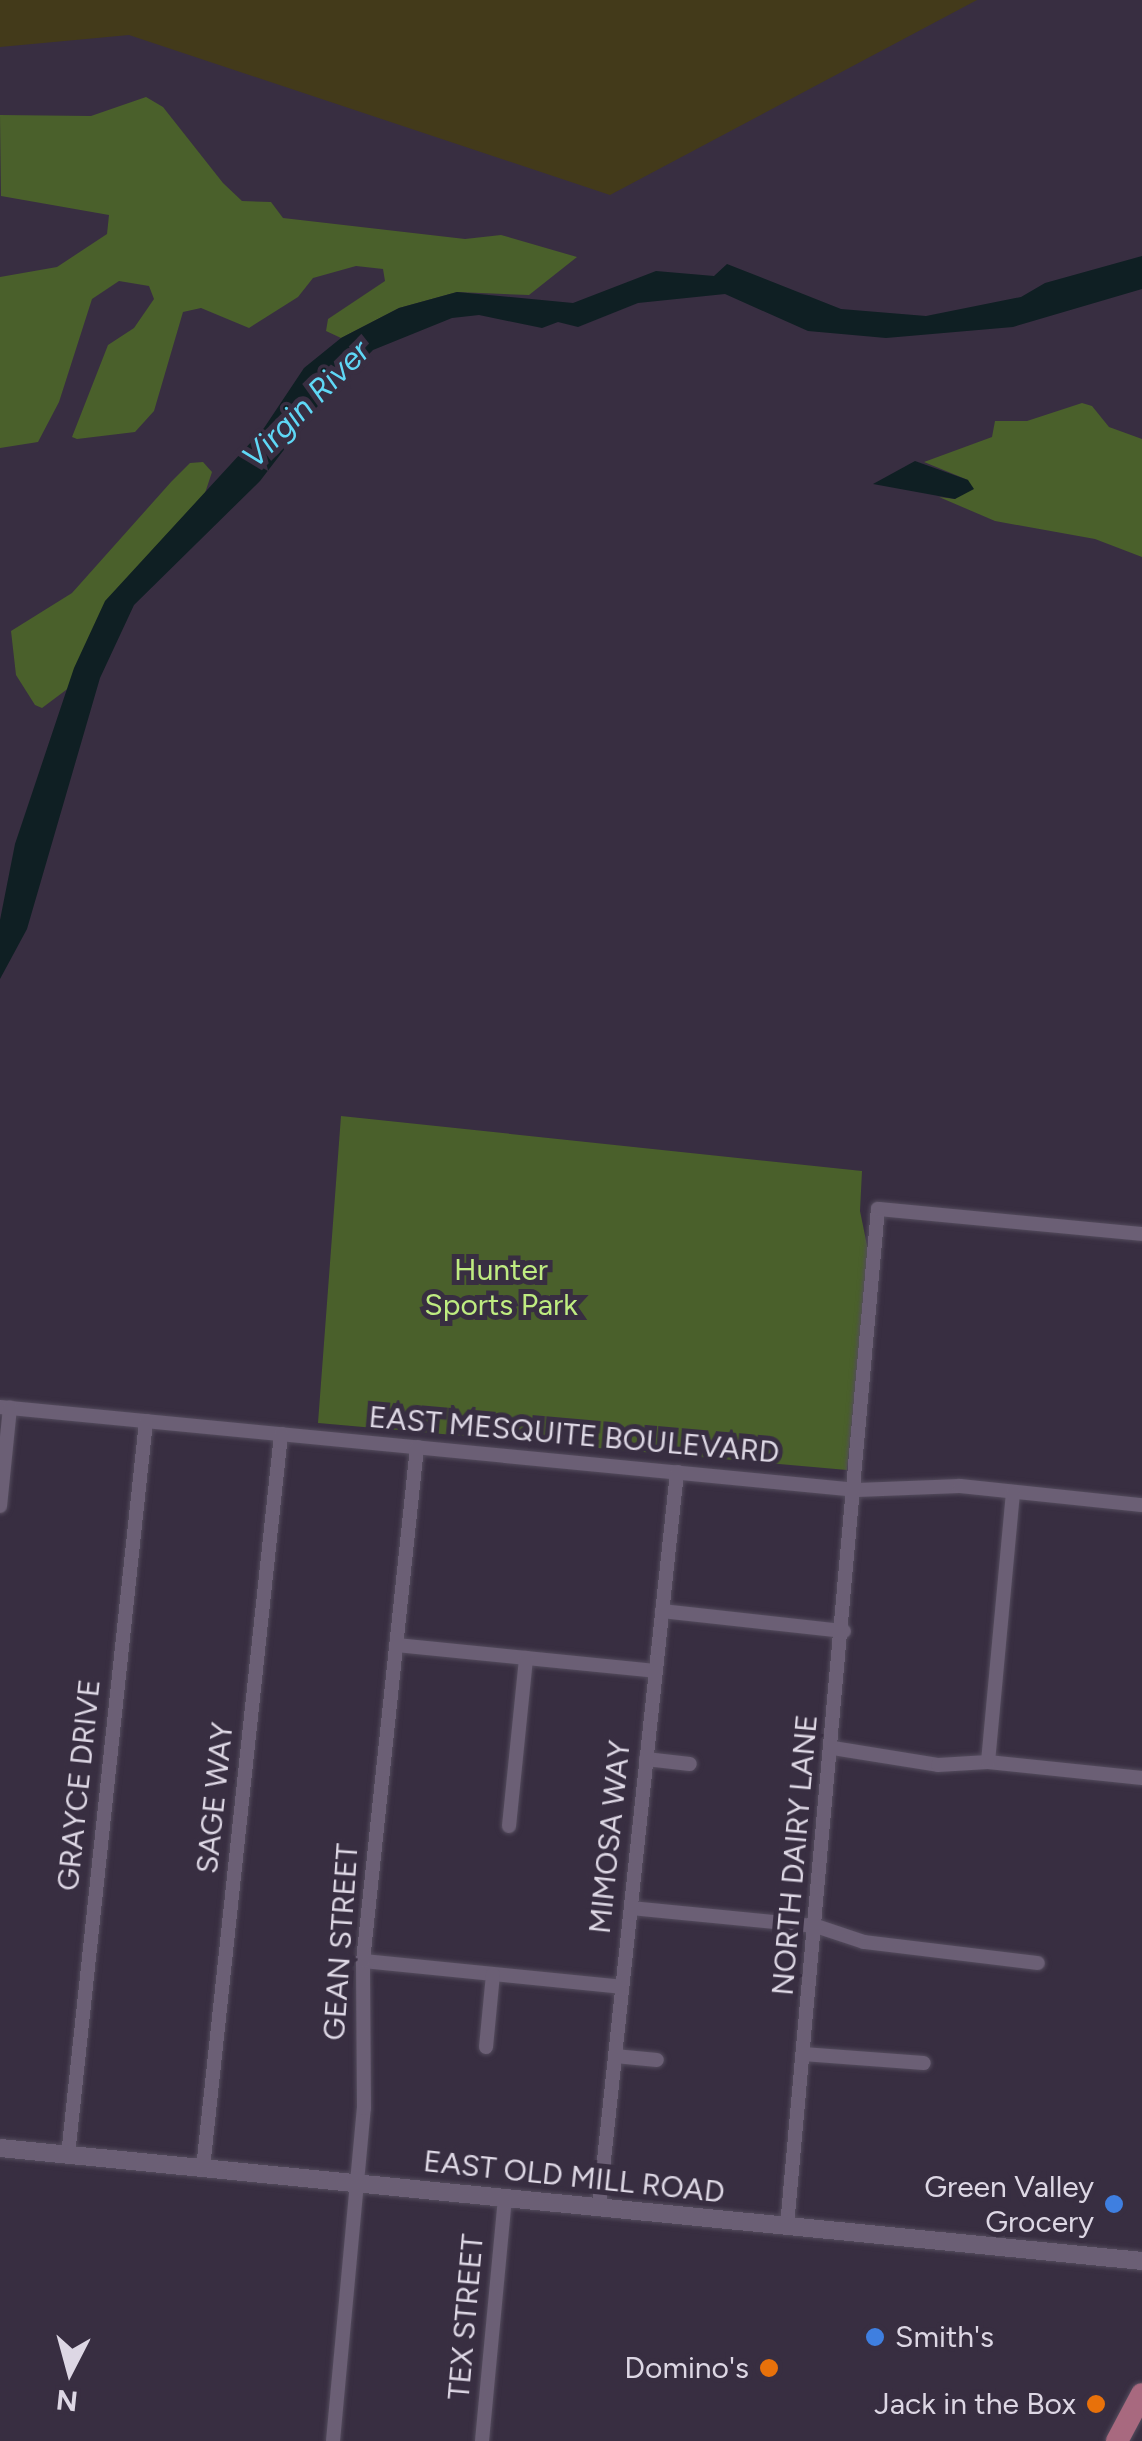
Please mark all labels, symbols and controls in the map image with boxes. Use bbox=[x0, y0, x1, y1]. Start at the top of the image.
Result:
water label: Virgin River bbox=[234, 332, 378, 476]
park label: Hunter Sports Park bbox=[424, 1252, 578, 1322]
street label: EAST MESQUITE BOULEVARD bbox=[367, 1399, 781, 1471]
street label: GRAYCE DRIVE bbox=[50, 1677, 108, 1893]
street label: NORTH DAIRY LANE bbox=[765, 1713, 825, 1997]
street label: SAGE WAY bbox=[189, 1721, 241, 1875]
street label: MIMOSA WAY bbox=[582, 1739, 638, 1935]
street label: GEAN STREET bbox=[316, 1842, 366, 2042]
street label: EAST OLD MILL ROAD bbox=[422, 2143, 726, 2211]
place label: Green Valley Grocery bbox=[924, 2169, 1094, 2240]
marker: Green Valley Grocery bbox=[1103, 2193, 1125, 2215]
street label: TEX STREET bbox=[441, 2233, 491, 2401]
place label: Smith's bbox=[895, 2319, 994, 2355]
north arrow bbox=[20, 2321, 120, 2421]
marker: Smith's bbox=[864, 2326, 886, 2348]
place label: Domino's bbox=[624, 2350, 749, 2386]
marker: Domino's bbox=[758, 2357, 780, 2379]
text: N bbox=[54, 2383, 79, 2419]
place label: Jack in the Box bbox=[874, 2386, 1076, 2422]
marker: Jack in the Box bbox=[1085, 2393, 1107, 2415]

